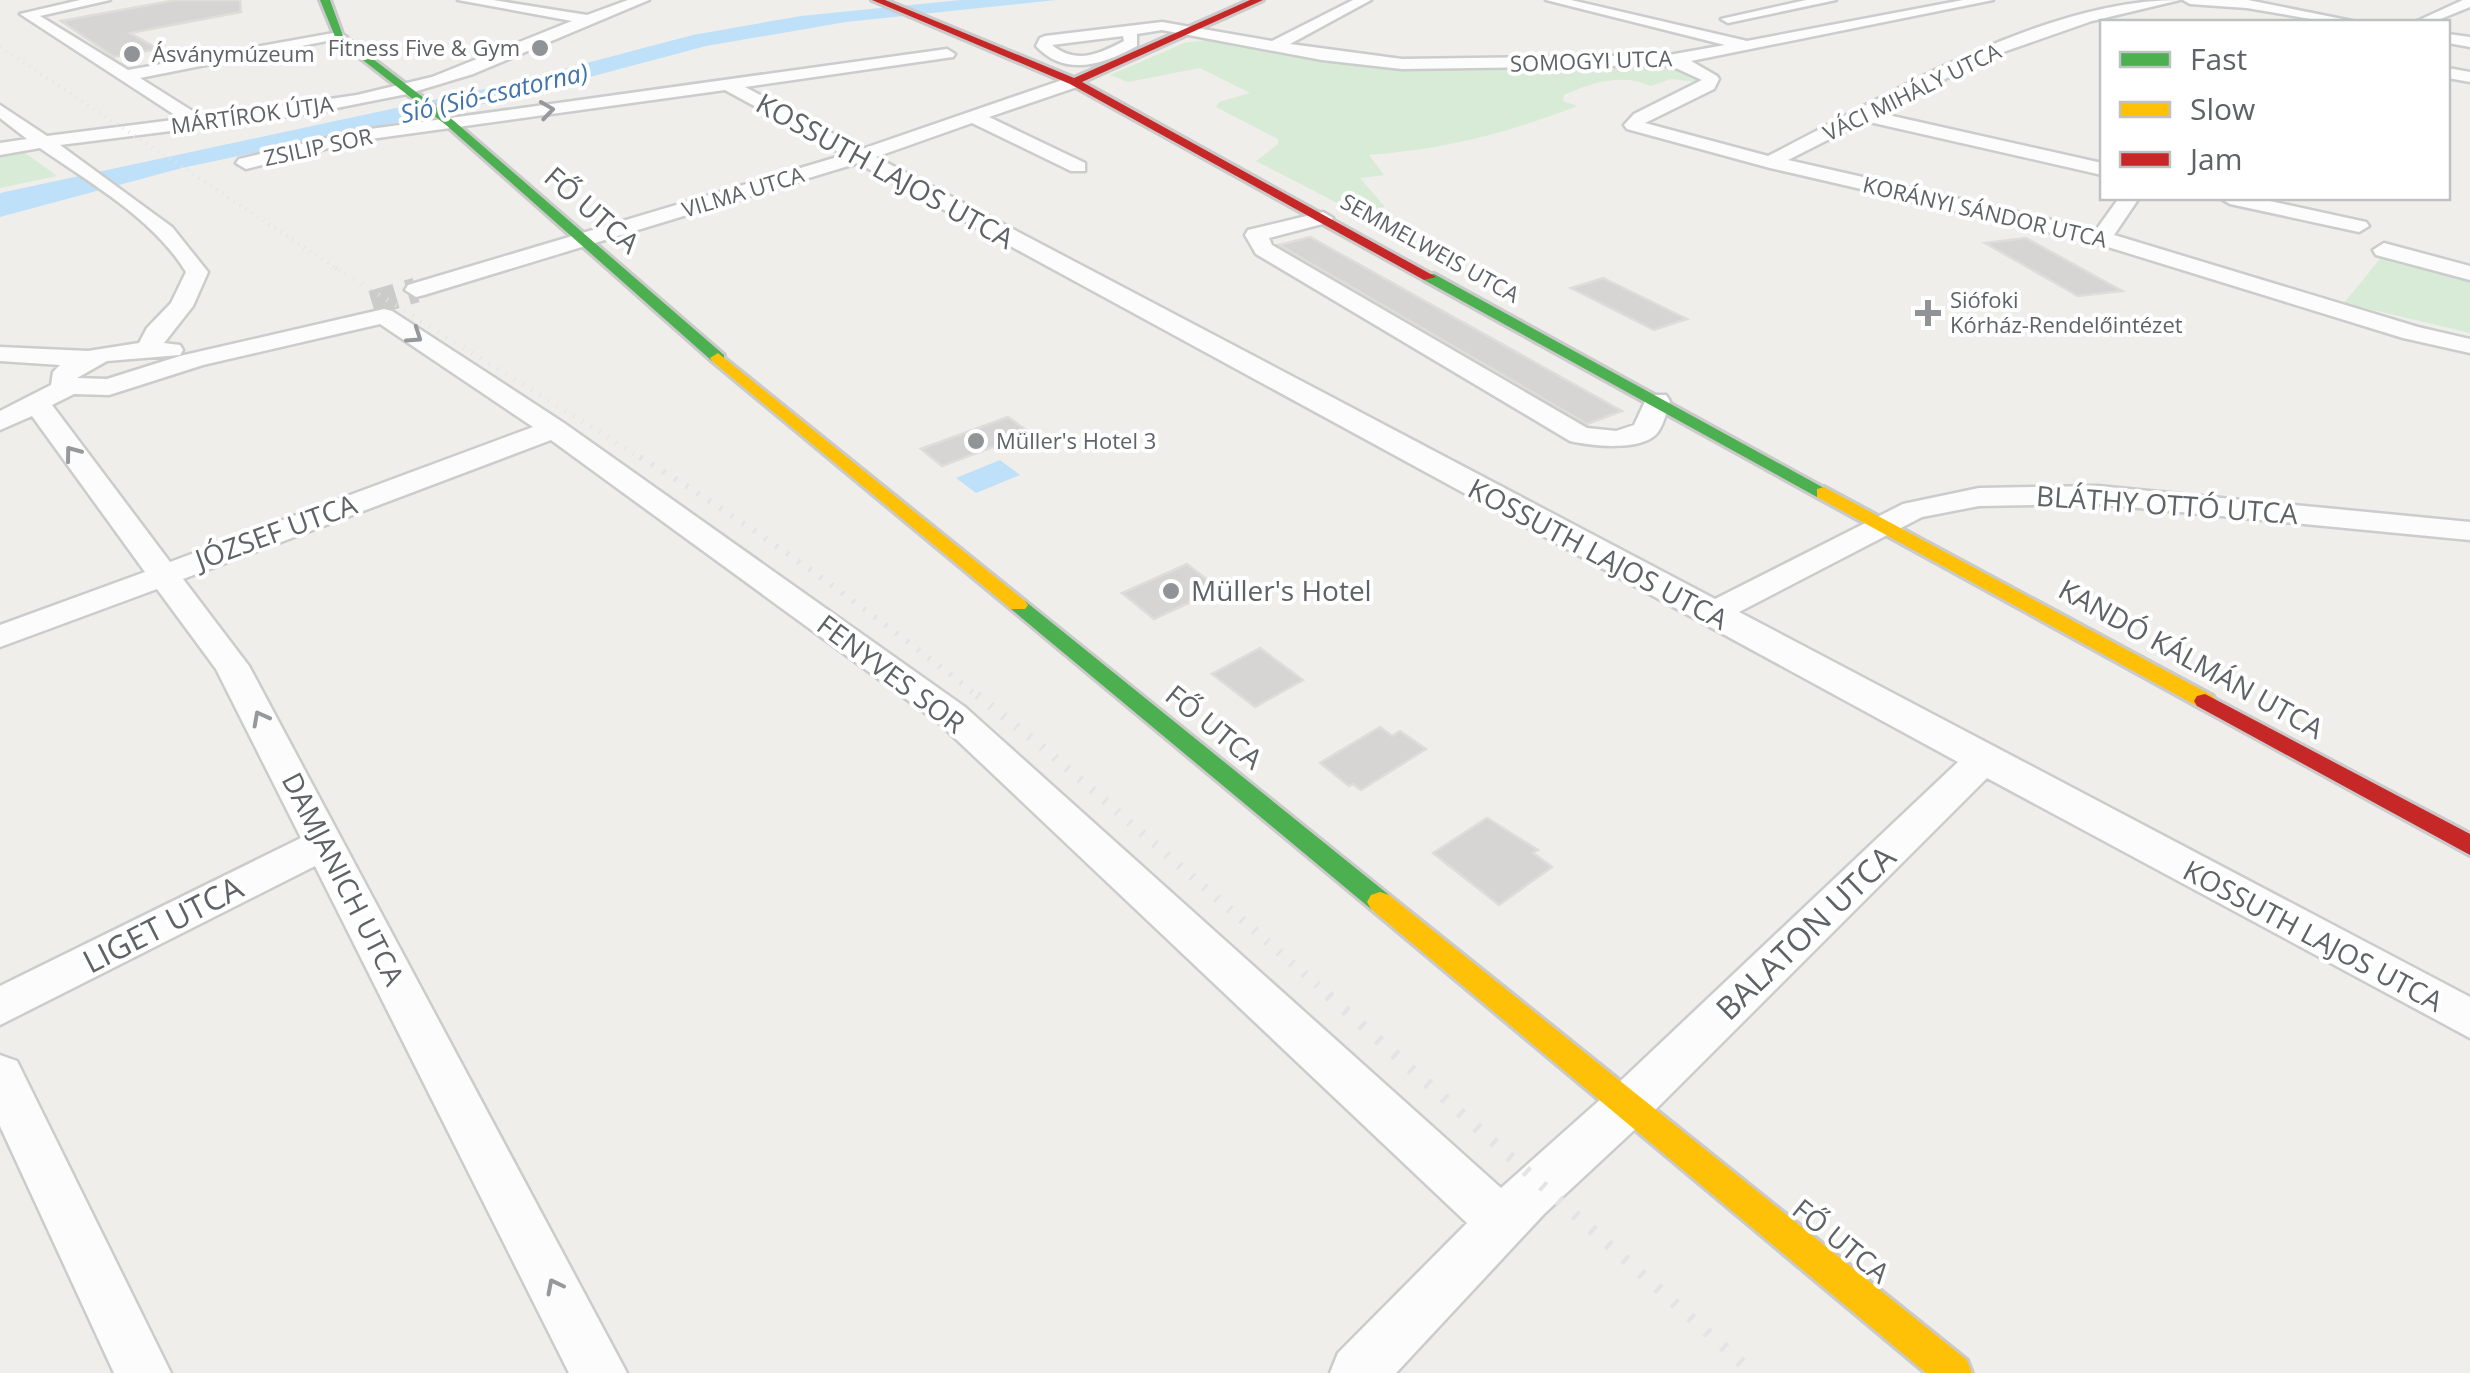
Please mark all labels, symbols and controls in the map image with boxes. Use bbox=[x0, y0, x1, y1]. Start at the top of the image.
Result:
legend bbox=[2100, 20, 2450, 200]
place label: Fitness Five & Gym bbox=[328, 32, 520, 62]
street label: VÁCI MIHÁLY UTCA bbox=[1818, 35, 2006, 147]
marker: Fitness Five & Gym bbox=[529, 37, 551, 59]
place label: Ásványmúzeum bbox=[152, 38, 315, 68]
text: Fast bbox=[2190, 38, 2247, 79]
street label: SOMOGYI UTCA bbox=[1509, 42, 1673, 78]
marker: Ásványmúzeum bbox=[121, 43, 143, 65]
water label: Sió (Sió-csatorna) bbox=[397, 54, 591, 130]
street label: KOSSUTH LAJOS UTCA bbox=[750, 83, 1021, 257]
street label: MÁRTÍROK ÚTJA bbox=[169, 88, 335, 140]
text: Slow bbox=[2190, 88, 2255, 129]
one-way arrow bbox=[539, 100, 555, 121]
street label: ZSILIP SOR bbox=[261, 120, 375, 172]
text: Jam bbox=[2187, 138, 2243, 179]
street label: FŐ UTCA bbox=[537, 157, 649, 261]
street label: VILMA UTCA bbox=[678, 158, 807, 224]
street label: KORÁNYI SÁNDOR UTCA bbox=[1860, 168, 2110, 254]
street label: SEMMELWEIS UTCA bbox=[1336, 186, 1525, 309]
place label: Siófoki Kórház-Rendelőintézet bbox=[1950, 284, 2183, 339]
marker: Siófoki Kórház-Rendelőintézet bbox=[1915, 300, 1941, 326]
one-way arrow bbox=[404, 324, 422, 343]
place label: Müller's Hotel 3 bbox=[996, 425, 1156, 455]
marker: Müller's Hotel 3 bbox=[965, 430, 987, 452]
one-way arrow bbox=[67, 446, 84, 464]
street label: KOSSUTH LAJOS UTCA bbox=[1462, 469, 1735, 638]
street label: BLÁTHY OTTÓ UTCA bbox=[2035, 476, 2299, 532]
street label: JÓZSEF UTCA bbox=[187, 484, 362, 579]
street label: KANDÓ KÁLMÁN UTCA bbox=[2052, 569, 2331, 747]
place label: Müller's Hotel bbox=[1191, 571, 1372, 609]
marker: Müller's Hotel bbox=[1160, 580, 1182, 602]
street label: FENYVES SOR bbox=[810, 605, 973, 741]
street label: FŐ UTCA bbox=[1158, 675, 1271, 777]
one-way arrow bbox=[252, 711, 272, 729]
street label: DAMJANICH UTCA bbox=[274, 766, 414, 992]
street label: BALATON UTCA bbox=[1706, 835, 1905, 1029]
street label: KOSSUTH LAJOS UTCA bbox=[2177, 851, 2450, 1020]
street label: LIGET UTCA bbox=[75, 865, 250, 982]
street label: FŐ UTCA bbox=[1785, 1189, 1898, 1291]
one-way arrow bbox=[547, 1279, 566, 1297]

